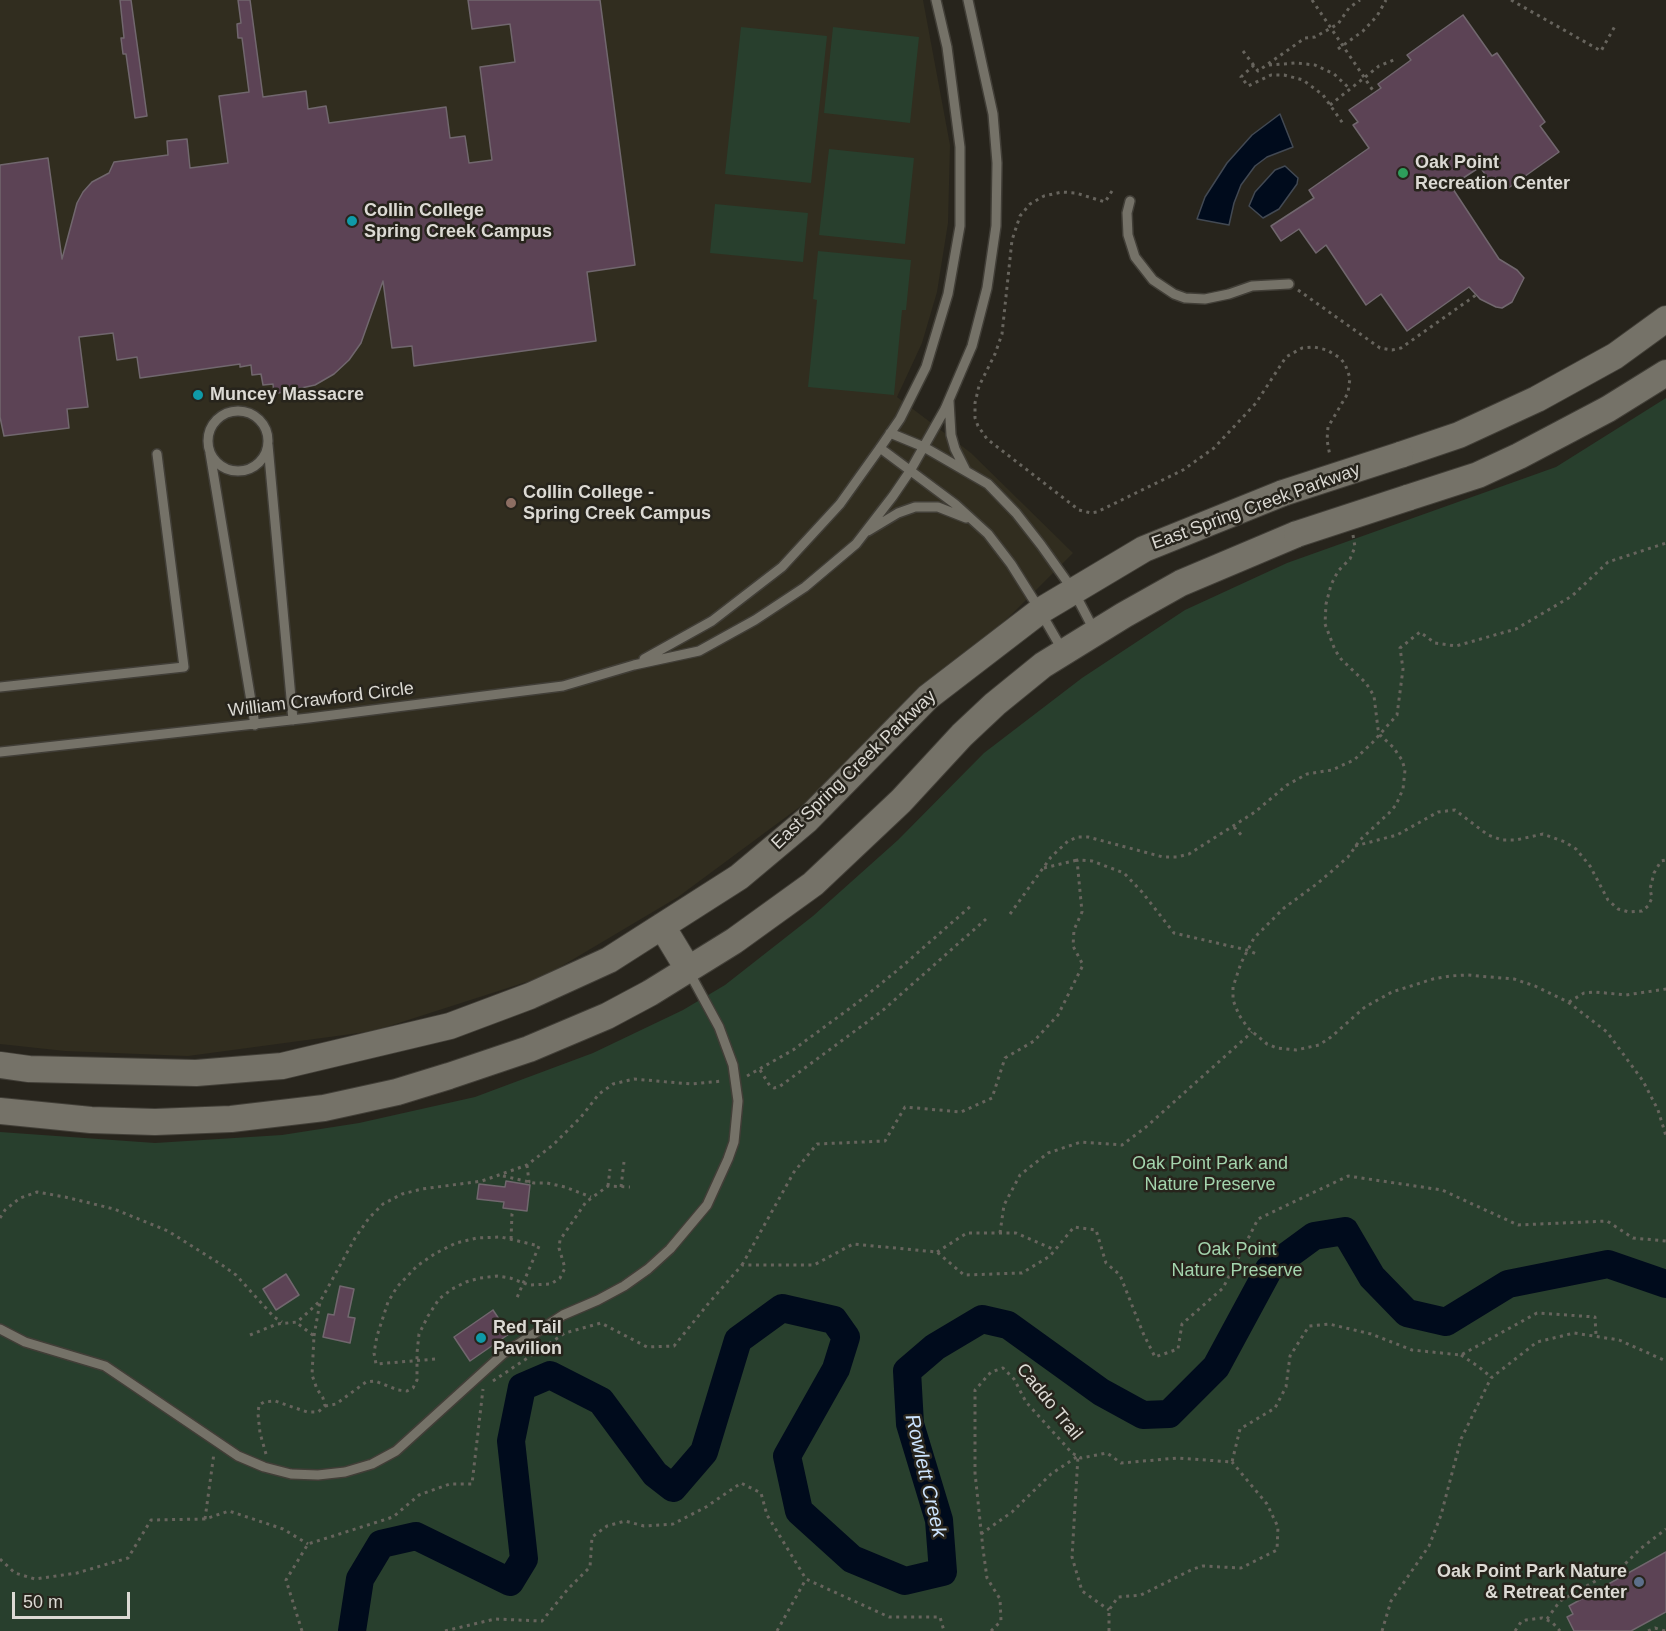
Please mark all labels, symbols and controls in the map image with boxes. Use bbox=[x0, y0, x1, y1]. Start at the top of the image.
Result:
place label: Oak Point Recreation Center bbox=[1415, 152, 1570, 195]
marker: Oak Point Recreation Center bbox=[1396, 166, 1410, 180]
place label: Collin College Spring Creek Campus bbox=[364, 200, 552, 242]
marker: Collin College Spring Creek Campus bbox=[345, 214, 359, 228]
place label: Muncey Massacre bbox=[210, 384, 364, 406]
marker: Muncey Massacre bbox=[191, 388, 205, 402]
street label: East Spring Creek Parkway bbox=[1149, 459, 1363, 555]
place label: Collin College - Spring Creek Campus bbox=[523, 482, 711, 524]
marker: Collin College - Spring Creek Campus bbox=[504, 496, 518, 510]
street label: William Crawford Circle bbox=[227, 678, 415, 722]
street label: East Spring Creek Parkway bbox=[767, 686, 941, 854]
park label: Oak Point Park and Nature Preserve bbox=[1132, 1153, 1288, 1196]
park label: Oak Point Nature Preserve bbox=[1171, 1239, 1303, 1282]
place label: Red Tail Pavilion bbox=[493, 1317, 562, 1360]
marker: Red Tail Pavilion bbox=[474, 1331, 488, 1345]
street label: Caddo Trail bbox=[1012, 1359, 1086, 1445]
water label: Rowlett Creek bbox=[899, 1412, 951, 1540]
place label: Oak Point Park Nature & Retreat Center bbox=[1437, 1561, 1627, 1604]
marker: Oak Point Park Nature & Retreat Center bbox=[1632, 1575, 1646, 1589]
scale bar bbox=[15, 1580, 134, 1618]
text: 50 m bbox=[23, 1592, 63, 1612]

